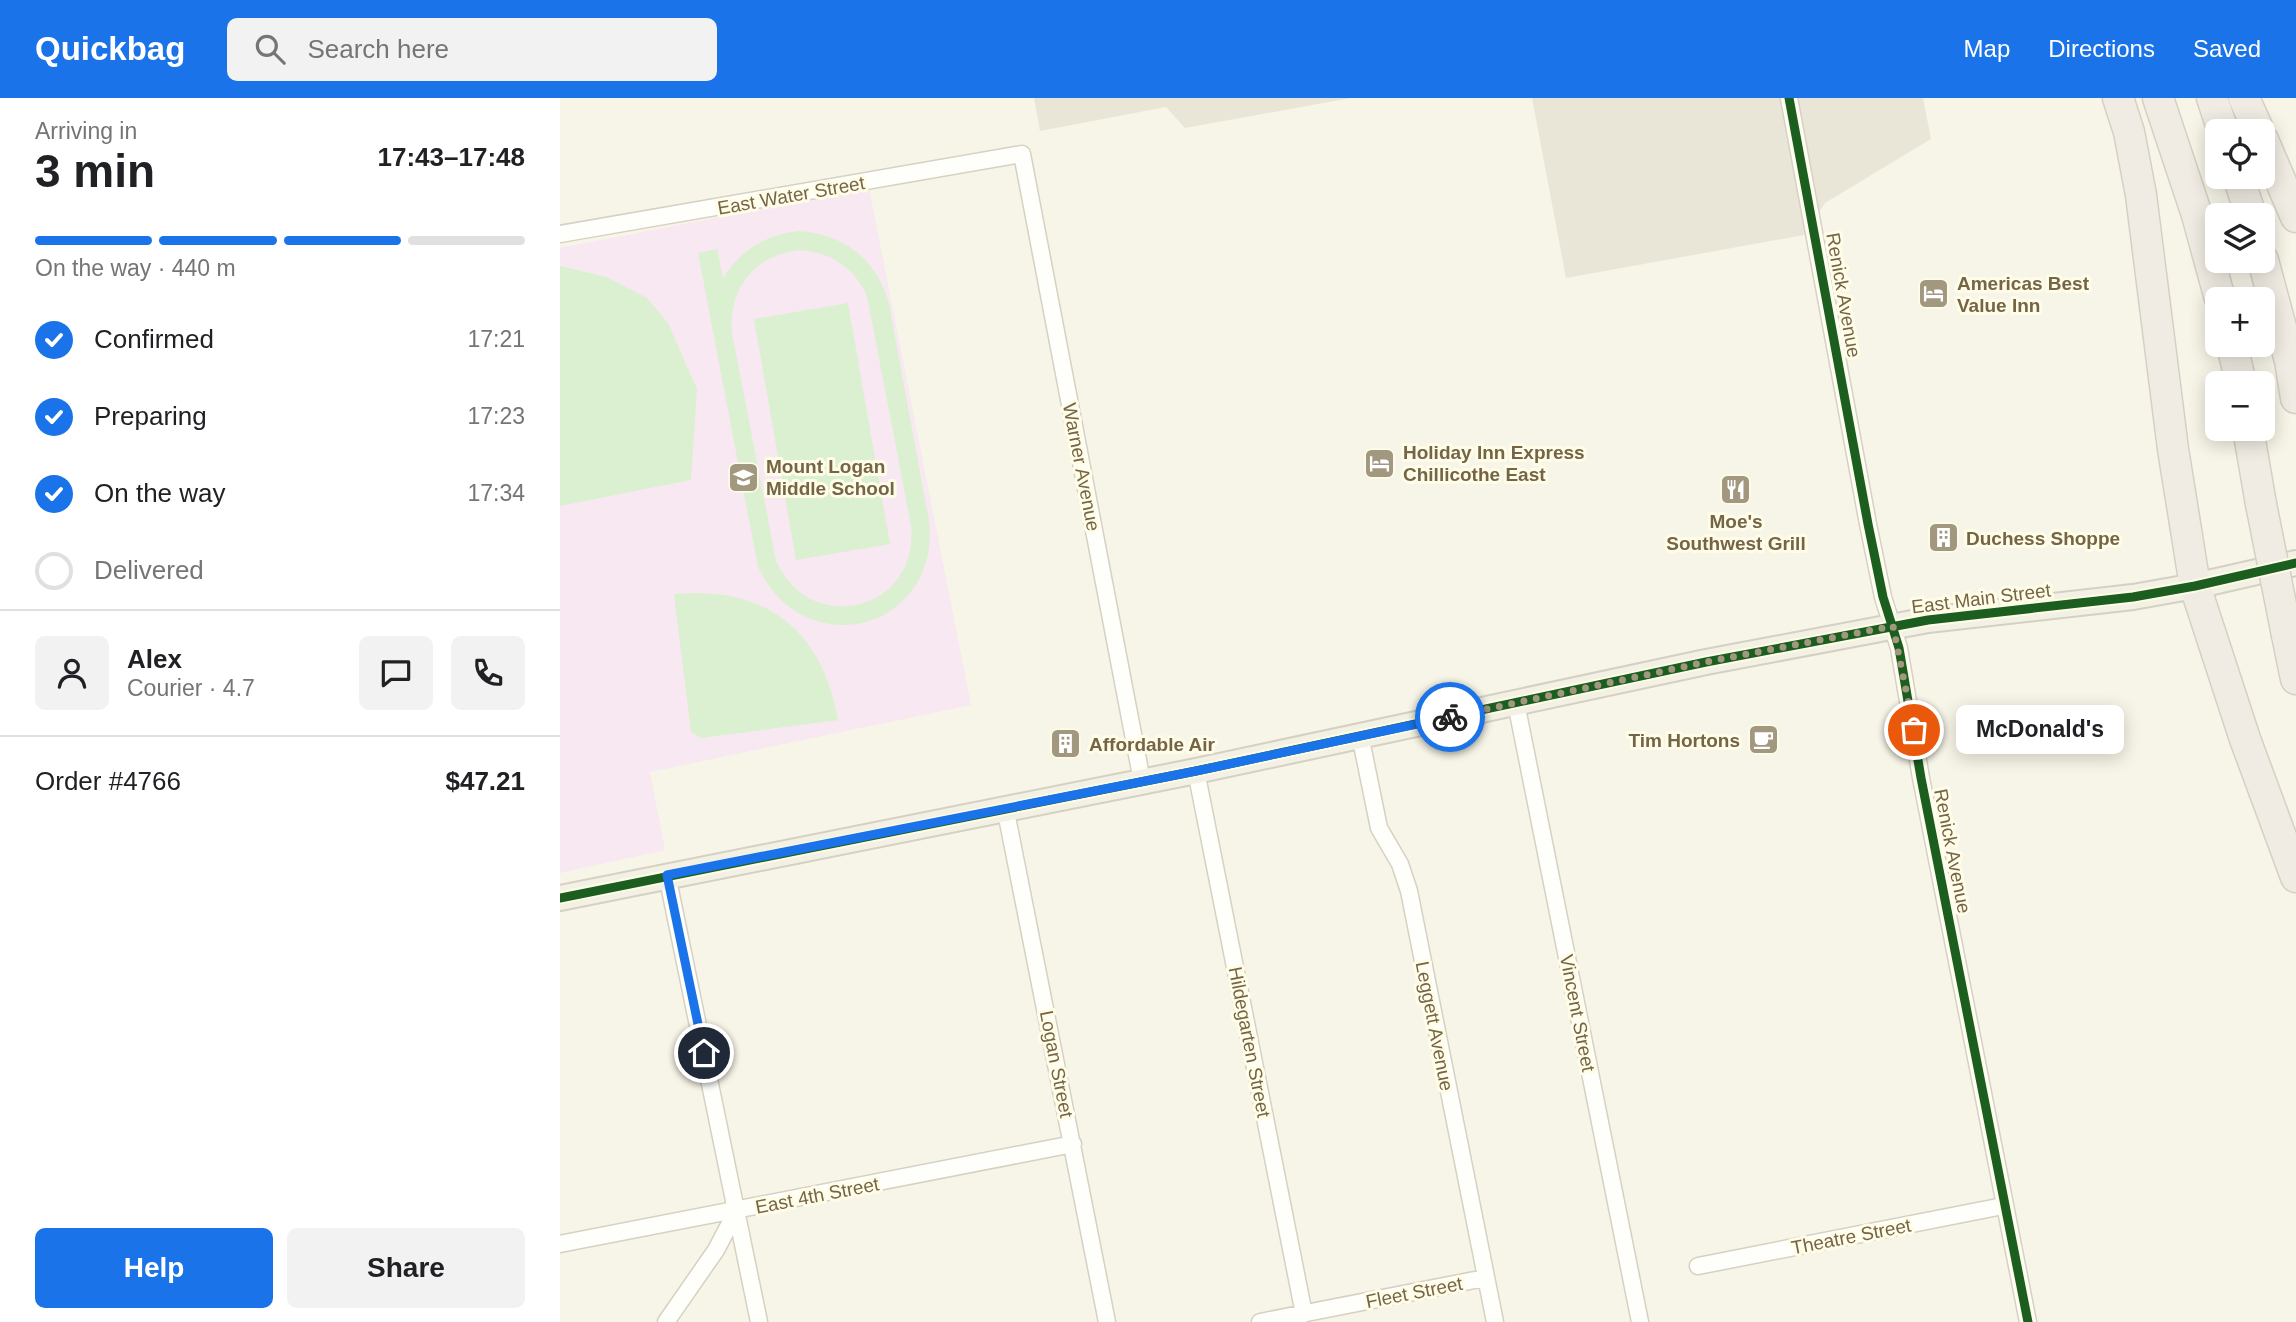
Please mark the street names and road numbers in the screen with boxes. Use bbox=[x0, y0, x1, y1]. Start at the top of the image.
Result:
street label: East Water Street bbox=[716, 172, 867, 219]
street label: Renick Avenue bbox=[1822, 231, 1865, 359]
street label: Warner Avenue bbox=[1059, 401, 1104, 533]
street label: East Main Street bbox=[1910, 579, 2053, 617]
street label: Renick Avenue bbox=[1930, 787, 1975, 915]
street label: Vincent Street bbox=[1556, 953, 1599, 1074]
street label: Leggett Avenue bbox=[1412, 959, 1457, 1093]
street label: Hildegarten Street bbox=[1225, 965, 1275, 1120]
street label: Logan Street bbox=[1036, 1009, 1077, 1120]
street label: East 4th Street bbox=[753, 1173, 881, 1218]
street label: Theatre Street bbox=[1789, 1214, 1913, 1258]
street label: Fleet Street bbox=[1364, 1273, 1465, 1312]

